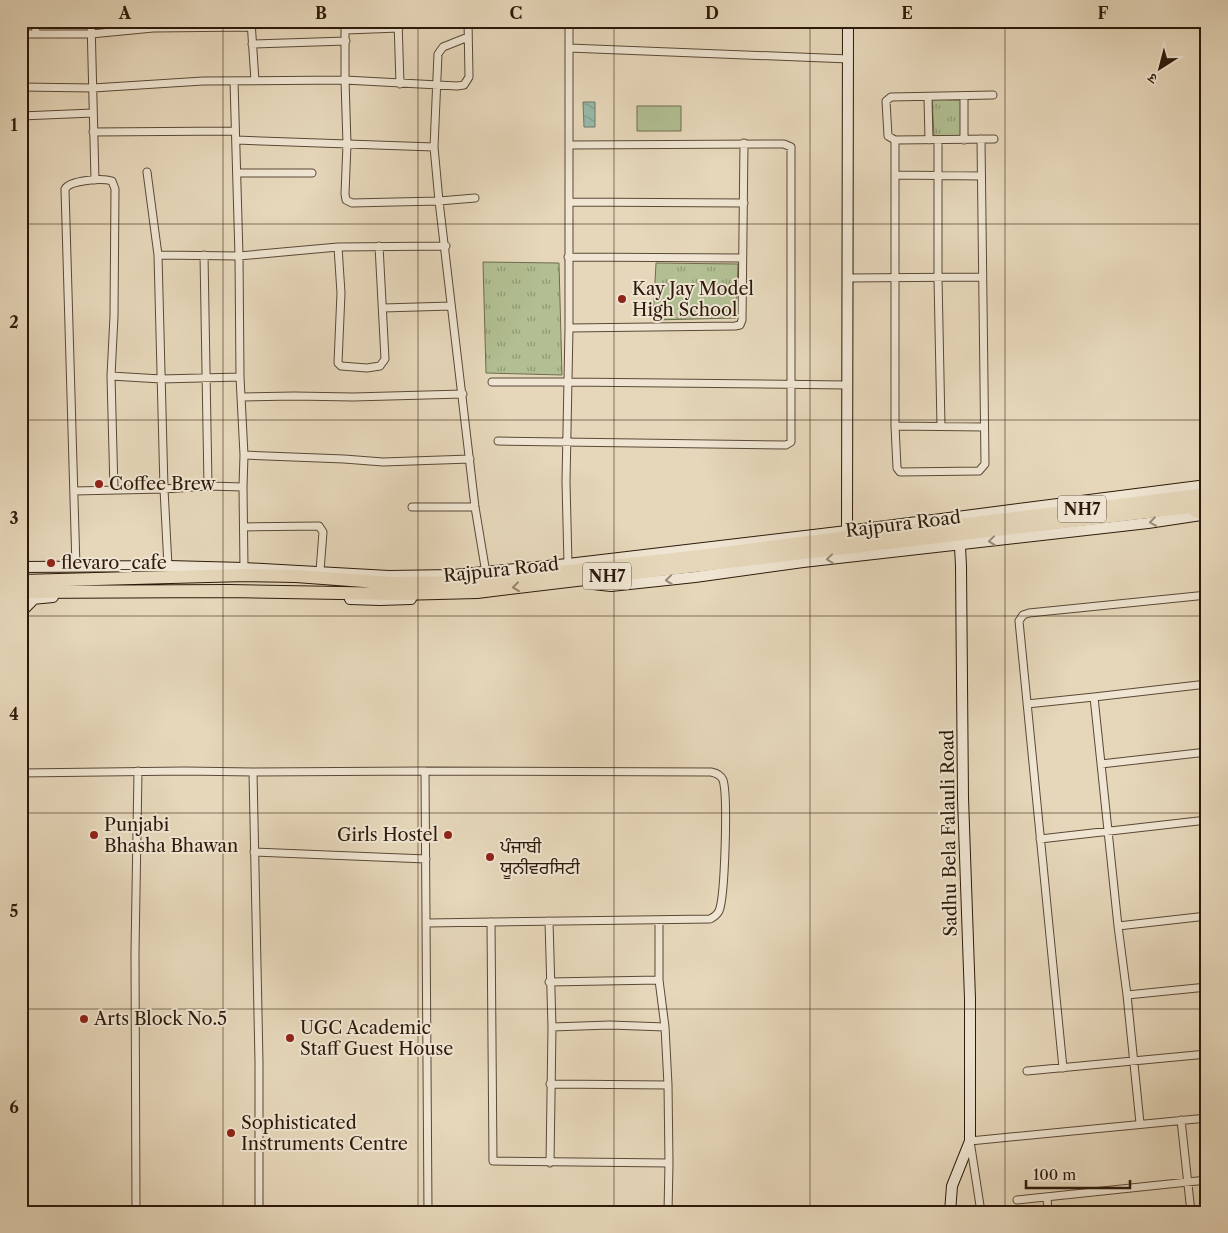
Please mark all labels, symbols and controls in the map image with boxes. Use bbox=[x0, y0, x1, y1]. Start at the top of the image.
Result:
text: A bbox=[118, 3, 132, 23]
text: B bbox=[315, 3, 327, 23]
text: C bbox=[510, 3, 522, 23]
text: D bbox=[705, 3, 719, 23]
text: E bbox=[901, 3, 913, 23]
text: F bbox=[1098, 3, 1109, 23]
north arrow bbox=[1136, 42, 1186, 92]
text: उ bbox=[1143, 69, 1161, 88]
text: 1 bbox=[10, 115, 18, 135]
place label: Kay Jay Model High School bbox=[632, 278, 754, 321]
marker: Kay Jay Model High School bbox=[616, 293, 628, 305]
text: 2 bbox=[9, 312, 19, 332]
place label: Coffee Brew bbox=[109, 473, 217, 495]
marker: Coffee Brew bbox=[93, 478, 105, 490]
road number: NH7 bbox=[1058, 496, 1106, 522]
street label: Rajpura Road bbox=[844, 506, 962, 542]
text: 3 bbox=[9, 508, 19, 528]
one-way arrow bbox=[1149, 516, 1157, 527]
one-way arrow bbox=[988, 535, 996, 546]
place label: flevaro_cafe bbox=[61, 552, 167, 574]
street label: Rajpura Road bbox=[442, 553, 560, 587]
one-way arrow bbox=[826, 554, 834, 565]
marker: flevaro_cafe bbox=[45, 557, 57, 569]
road number: NH7 bbox=[583, 562, 631, 590]
one-way arrow bbox=[665, 574, 673, 585]
one-way arrow bbox=[512, 581, 520, 592]
text: 4 bbox=[9, 704, 19, 724]
street label: Sadhu Bela Falauli Road bbox=[936, 729, 962, 937]
place label: Punjabi Bhasha Bhawan bbox=[104, 814, 238, 857]
place label: Girls Hostel bbox=[337, 824, 438, 846]
marker: Punjabi Bhasha Bhawan bbox=[88, 829, 100, 841]
marker: Girls Hostel bbox=[442, 829, 454, 841]
place label: ਪੰਜਾਬੀ ਯੂਨੀਵਰਸਿਟੀ bbox=[499, 836, 580, 880]
marker: ਪੰਜਾਬੀ ਯੂਨੀਵਰਸਿਟੀ bbox=[484, 851, 496, 863]
text: 5 bbox=[10, 901, 19, 921]
place label: Arts Block No.5 bbox=[93, 1008, 227, 1030]
marker: Arts Block No.5 bbox=[78, 1013, 90, 1025]
place label: UGC Academic Staff Guest House bbox=[300, 1017, 453, 1060]
marker: UGC Academic Staff Guest House bbox=[284, 1032, 296, 1044]
text: 6 bbox=[9, 1097, 19, 1117]
place label: Sophisticated Instruments Centre bbox=[241, 1112, 408, 1155]
marker: Sophisticated Instruments Centre bbox=[225, 1127, 237, 1139]
scale bar bbox=[1026, 1158, 1129, 1190]
text: 100 m bbox=[1033, 1165, 1076, 1184]

